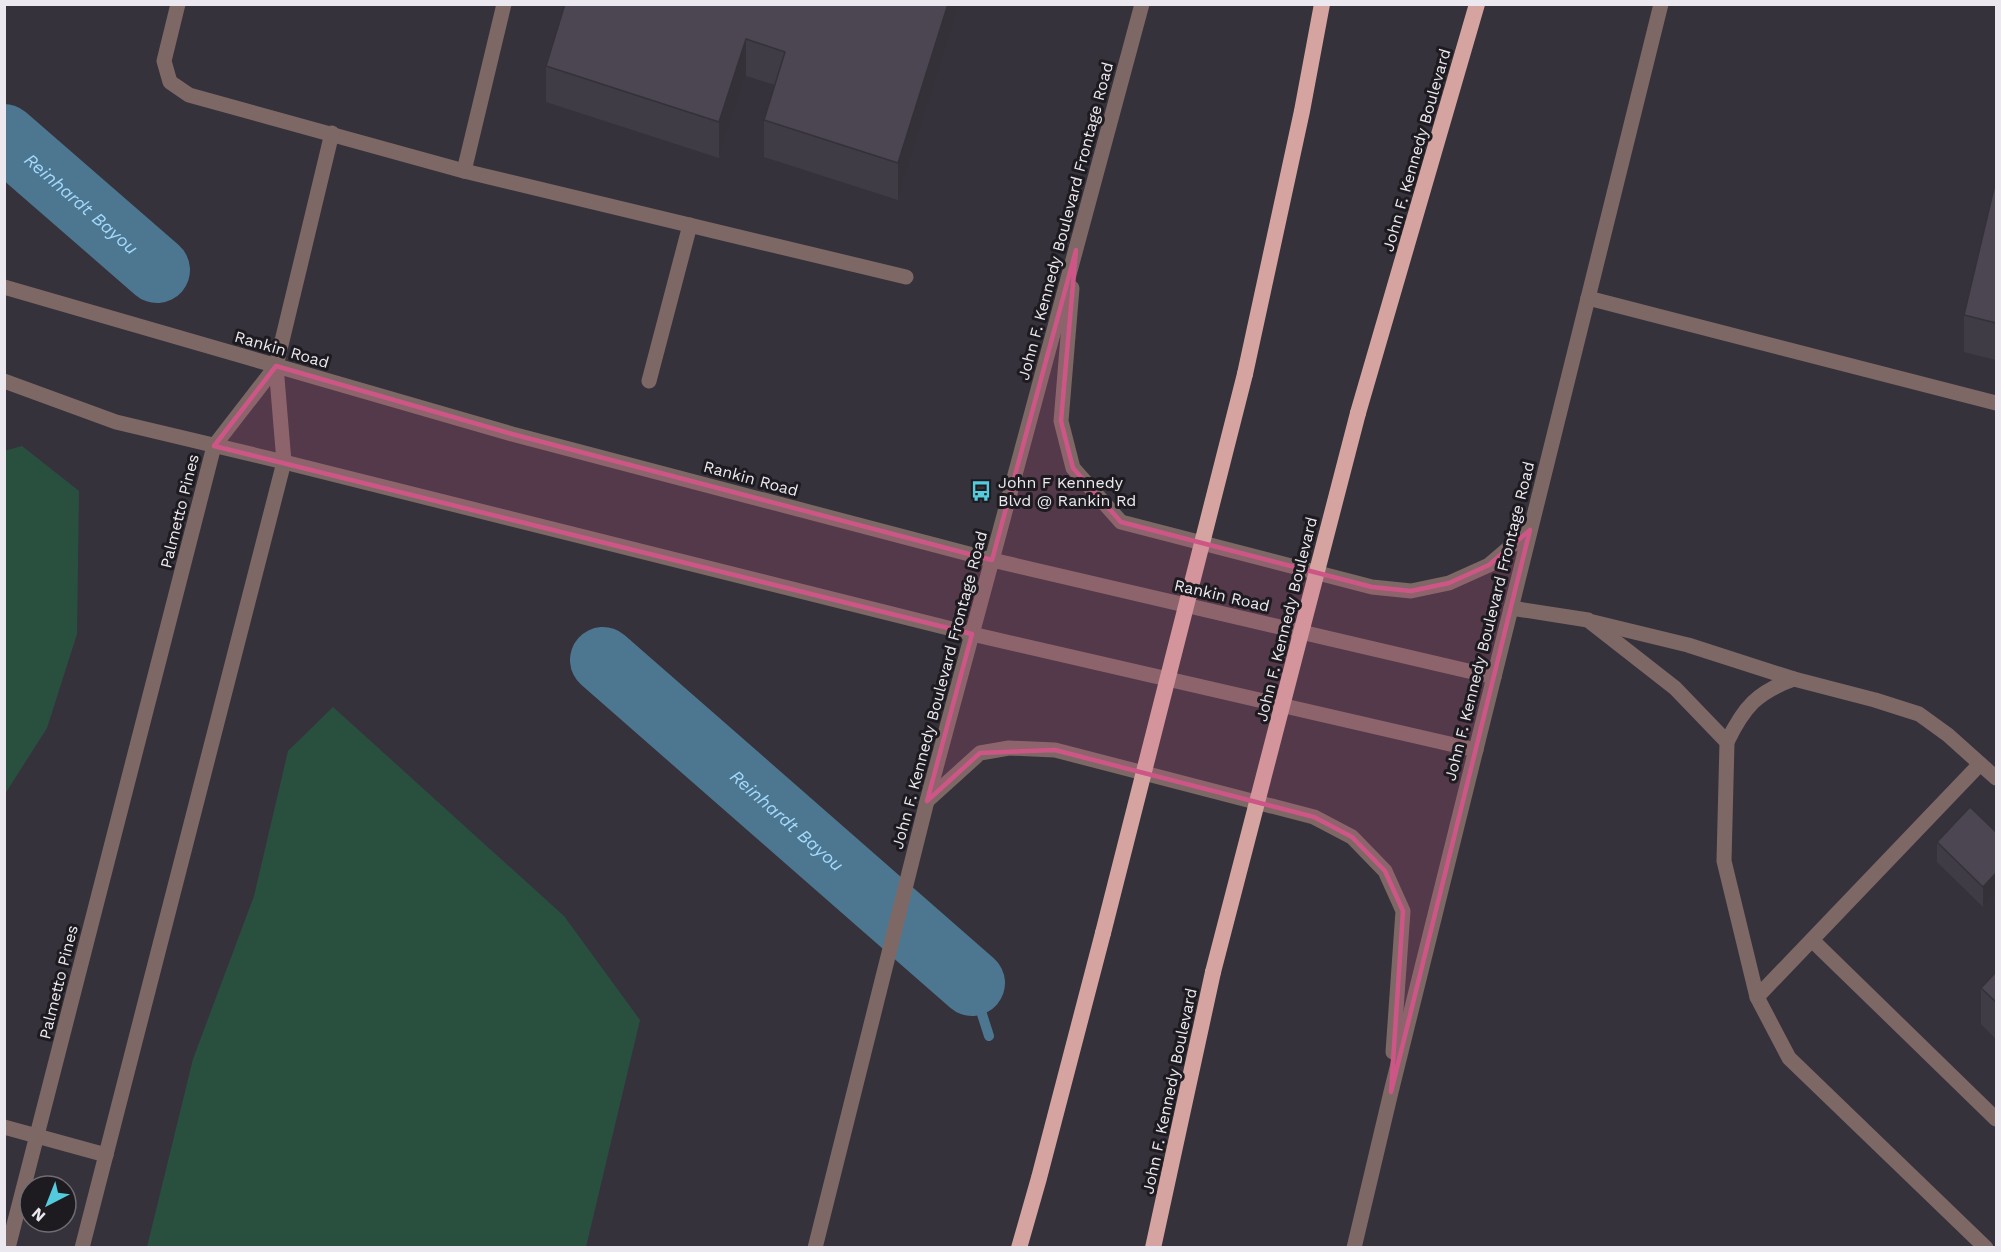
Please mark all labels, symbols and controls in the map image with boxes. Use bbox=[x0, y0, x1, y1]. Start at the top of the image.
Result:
street label: John F. Kennedy Boulevard bbox=[1378, 46, 1455, 254]
street label: John F. Kennedy Boulevard Frontage Road bbox=[1014, 60, 1117, 382]
water label: Reinhardt Bayou bbox=[20, 149, 142, 259]
street label: Rankin Road bbox=[232, 327, 331, 372]
street label: Palmetto Pines bbox=[156, 452, 203, 570]
street label: Rankin Road bbox=[701, 457, 800, 500]
street label: John F. Kennedy Boulevard Frontage Road bbox=[1441, 459, 1538, 783]
place label: John F Kennedy Blvd @ Rankin Rd bbox=[998, 473, 1136, 510]
bus stop icon: John F Kennedy Blvd @ Rankin Rd bbox=[969, 479, 993, 503]
street label: John F. Kennedy Boulevard bbox=[1252, 515, 1321, 723]
street label: John F. Kennedy Boulevard Frontage Road bbox=[888, 529, 991, 851]
street label: Rankin Road bbox=[1172, 575, 1271, 616]
water label: Reinhardt Bayou bbox=[726, 765, 848, 876]
street label: Palmetto Pines bbox=[35, 923, 82, 1041]
street label: John F. Kennedy Boulevard bbox=[1138, 986, 1201, 1196]
north arrow bbox=[18, 1174, 78, 1234]
text: N bbox=[28, 1204, 49, 1226]

